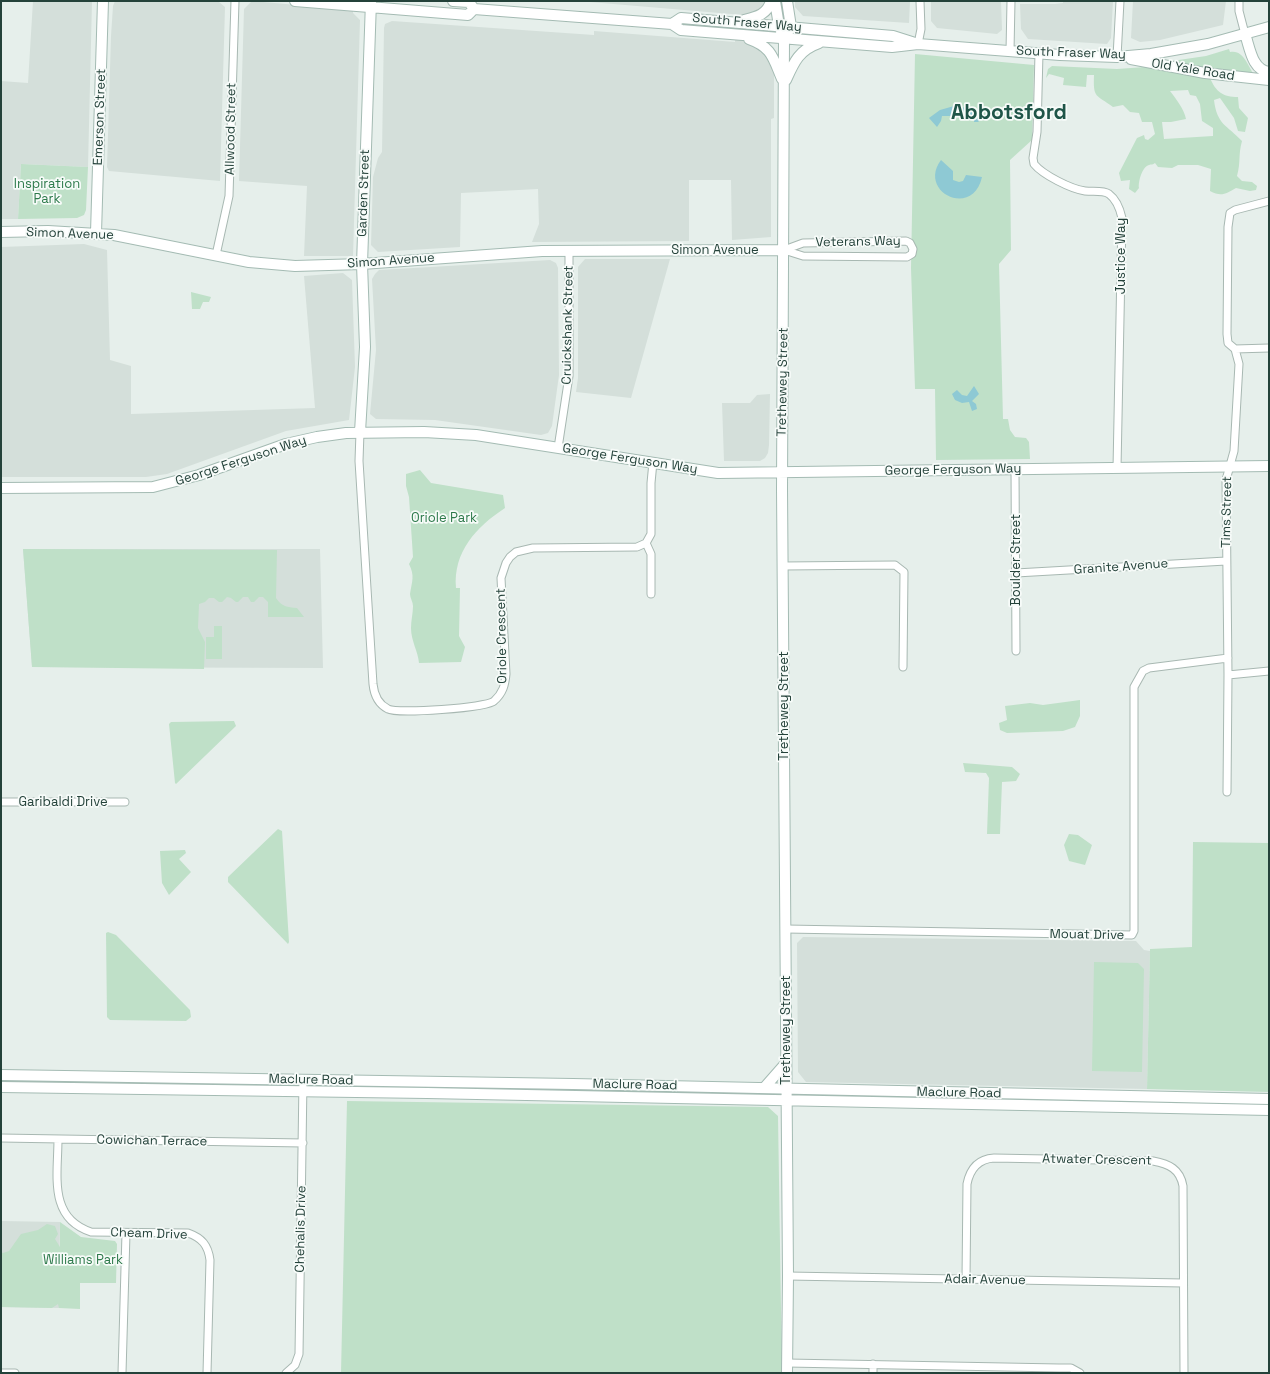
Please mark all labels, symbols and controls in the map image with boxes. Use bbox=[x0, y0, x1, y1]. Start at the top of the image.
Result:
street label: South Fraser Way bbox=[692, 10, 802, 36]
street label: South Fraser Way bbox=[1016, 43, 1126, 63]
street label: Old Yale Road bbox=[1150, 56, 1236, 84]
street label: Emerson Street bbox=[91, 68, 109, 166]
street label: Allwood Street bbox=[222, 83, 240, 175]
district label: Abbotsford bbox=[951, 100, 1067, 126]
street label: Garden Street bbox=[355, 149, 373, 237]
park label: Inspiration Park bbox=[14, 176, 80, 207]
street label: Justice Way bbox=[1113, 218, 1129, 294]
street label: Simon Avenue bbox=[26, 225, 114, 243]
street label: Veterans Way bbox=[815, 233, 901, 251]
street label: Simon Avenue bbox=[671, 242, 759, 258]
street label: Simon Avenue bbox=[347, 250, 435, 272]
street label: Cruickshank Street bbox=[559, 265, 577, 385]
street label: Trethewey Street bbox=[774, 327, 792, 437]
street label: George Ferguson Way bbox=[174, 432, 308, 490]
street label: George Ferguson Way bbox=[561, 441, 699, 477]
street label: George Ferguson Way bbox=[885, 461, 1021, 479]
street label: Tims Street bbox=[1219, 476, 1235, 548]
park label: Oriole Park bbox=[411, 510, 477, 526]
street label: Boulder Street bbox=[1008, 514, 1024, 606]
street label: Granite Avenue bbox=[1073, 556, 1169, 578]
street label: Oriole Crescent bbox=[493, 588, 511, 684]
street label: Trethewey Street bbox=[776, 651, 792, 761]
street label: Garibaldi Drive bbox=[18, 794, 108, 810]
street label: Mouat Drive bbox=[1049, 927, 1125, 943]
street label: Trethewey Street bbox=[778, 975, 794, 1085]
street label: Maclure Road bbox=[268, 1071, 354, 1089]
street label: Maclure Road bbox=[592, 1076, 678, 1094]
street label: Maclure Road bbox=[916, 1084, 1002, 1102]
street label: Cowichan Terrace bbox=[96, 1132, 208, 1150]
street label: Atwater Crescent bbox=[1042, 1151, 1152, 1169]
street label: Chehalis Drive bbox=[292, 1185, 310, 1273]
street label: Cheam Drive bbox=[110, 1225, 188, 1243]
park label: Williams Park bbox=[43, 1252, 123, 1268]
street label: Adair Avenue bbox=[944, 1271, 1026, 1289]

